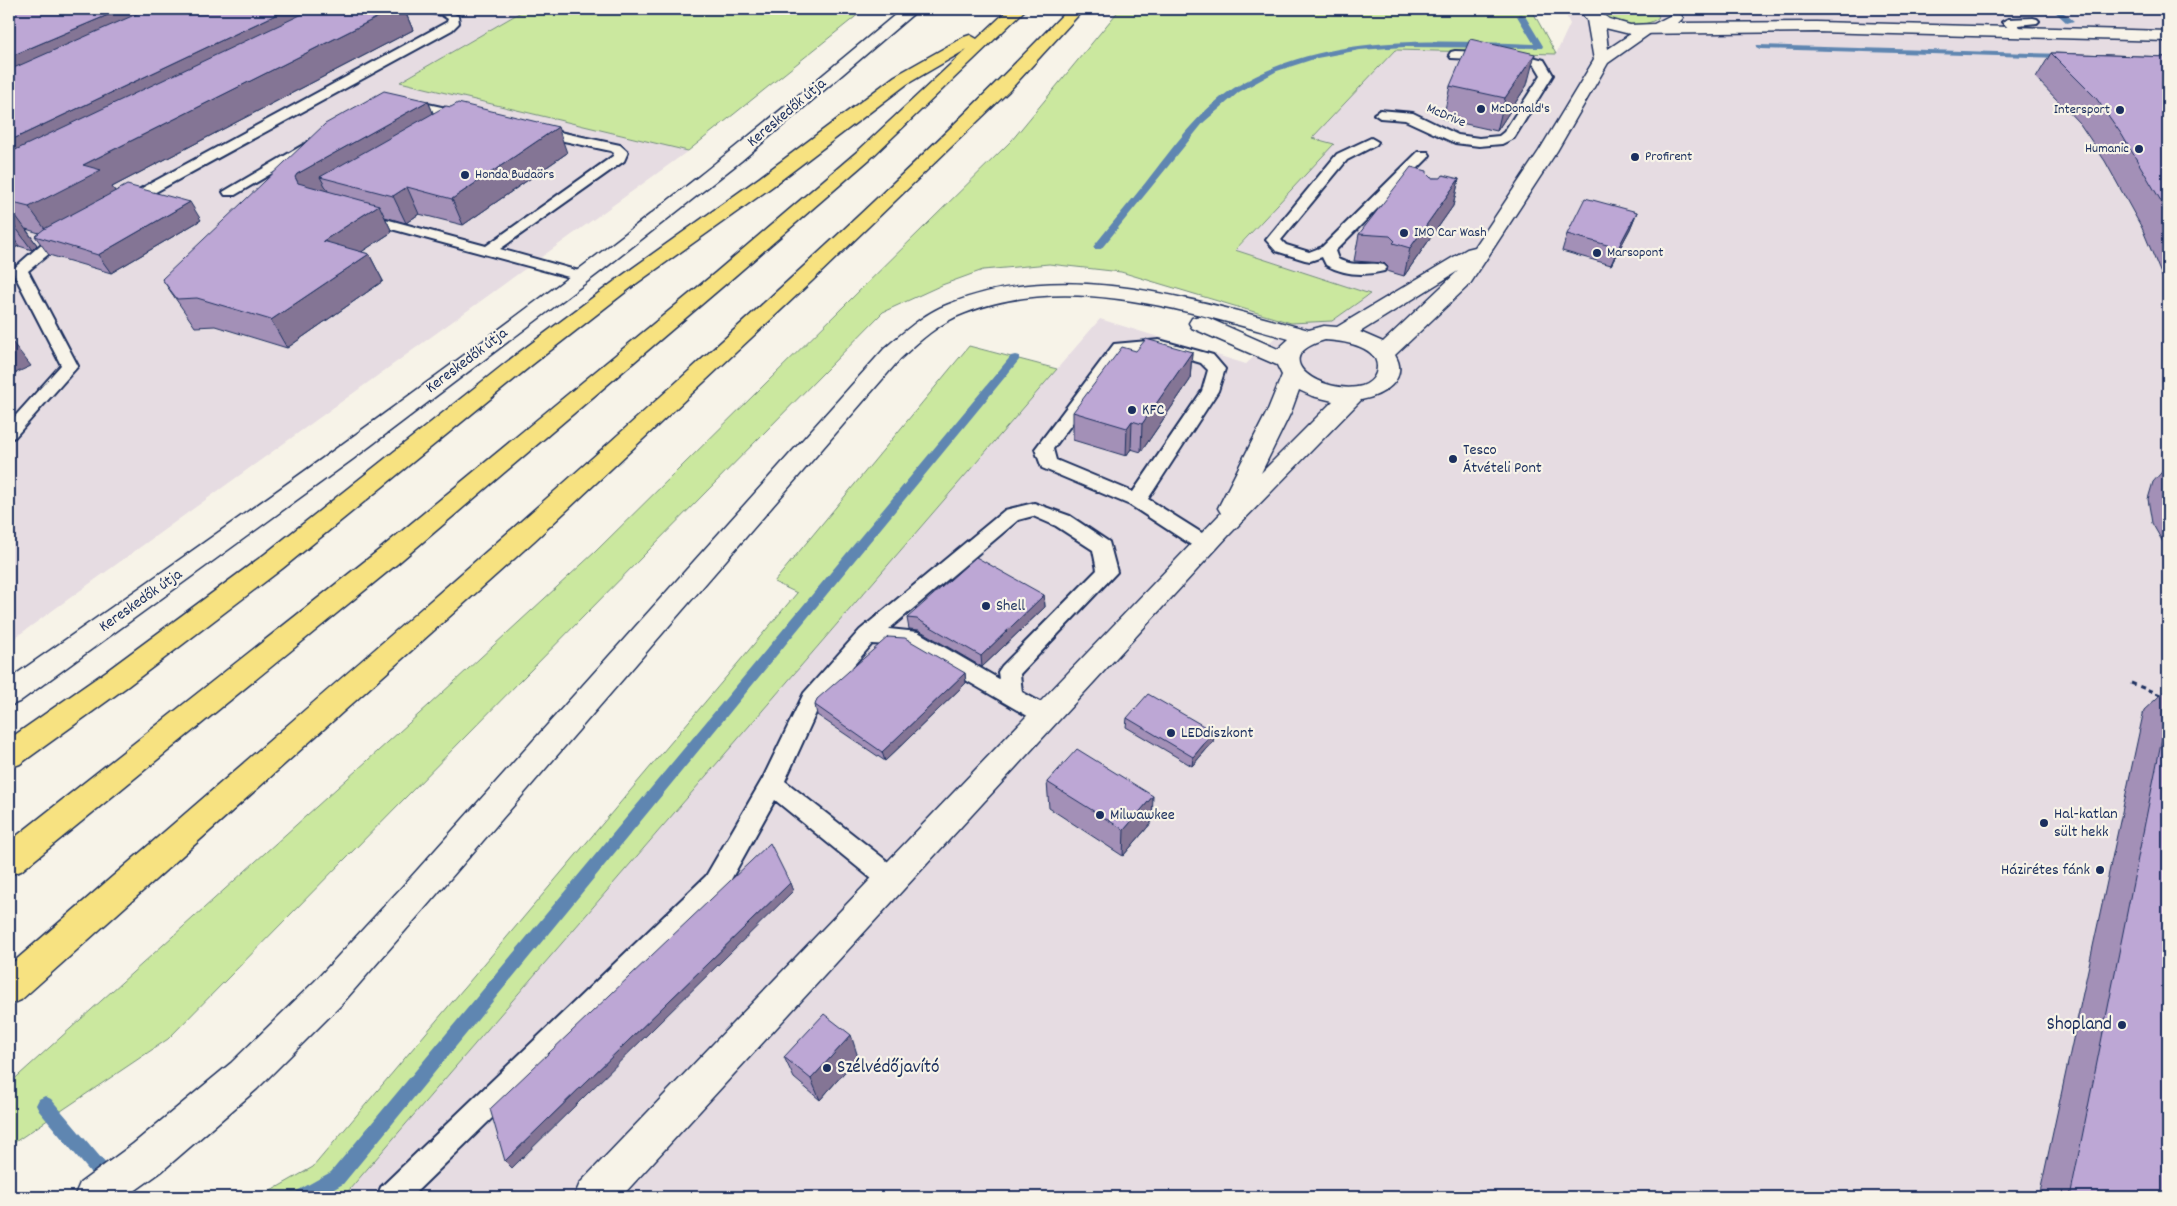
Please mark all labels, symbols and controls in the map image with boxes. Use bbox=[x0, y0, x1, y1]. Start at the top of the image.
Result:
street label: Kereskedők útja bbox=[742, 73, 832, 153]
street label: McDrive bbox=[1423, 99, 1469, 133]
place label: McDonald's bbox=[1491, 99, 1550, 119]
place label: Intersport bbox=[2054, 100, 2110, 120]
marker: McDonald's bbox=[1475, 103, 1487, 115]
marker: Intersport bbox=[2114, 104, 2126, 116]
place label: Humanic bbox=[2085, 139, 2129, 159]
marker: Humanic bbox=[2133, 143, 2145, 155]
place label: Profirent bbox=[1645, 147, 1692, 167]
marker: Profirent bbox=[1629, 151, 1641, 163]
place label: Honda Budaörs bbox=[475, 165, 554, 185]
marker: Honda Budaörs bbox=[459, 169, 471, 181]
place label: IMO Car Wash bbox=[1414, 223, 1487, 243]
marker: IMO Car Wash bbox=[1398, 227, 1410, 239]
place label: Marsopont bbox=[1607, 243, 1663, 263]
marker: Marsopont bbox=[1591, 247, 1603, 259]
street label: Kereskedők útja bbox=[421, 322, 513, 399]
place label: KFC bbox=[1142, 399, 1165, 422]
marker: KFC bbox=[1126, 404, 1138, 416]
place label: Tesco Átvételi Pont bbox=[1463, 439, 1542, 480]
marker: Tesco Átvételi Pont bbox=[1447, 453, 1459, 465]
street label: Kereskedők útja bbox=[95, 563, 188, 638]
place label: Shell bbox=[996, 595, 1025, 618]
marker: Shell bbox=[980, 600, 992, 612]
place label: LEDdiszkont bbox=[1181, 722, 1253, 745]
marker: LEDdiszkont bbox=[1165, 727, 1177, 739]
place label: Hal-katlan sült hekk bbox=[2054, 803, 2118, 844]
place label: Milwawkee bbox=[1110, 804, 1175, 827]
marker: Milwawkee bbox=[1094, 809, 1106, 821]
marker: Hal-katlan sült hekk bbox=[2038, 817, 2050, 829]
place label: Házirétes fánk bbox=[2001, 859, 2090, 882]
marker: Házirétes fánk bbox=[2094, 864, 2106, 876]
place label: Shopland bbox=[2047, 1012, 2112, 1039]
marker: Shopland bbox=[2116, 1019, 2128, 1031]
place label: Szélvédőjavító bbox=[837, 1055, 940, 1082]
marker: Szélvédőjavító bbox=[821, 1062, 833, 1074]

